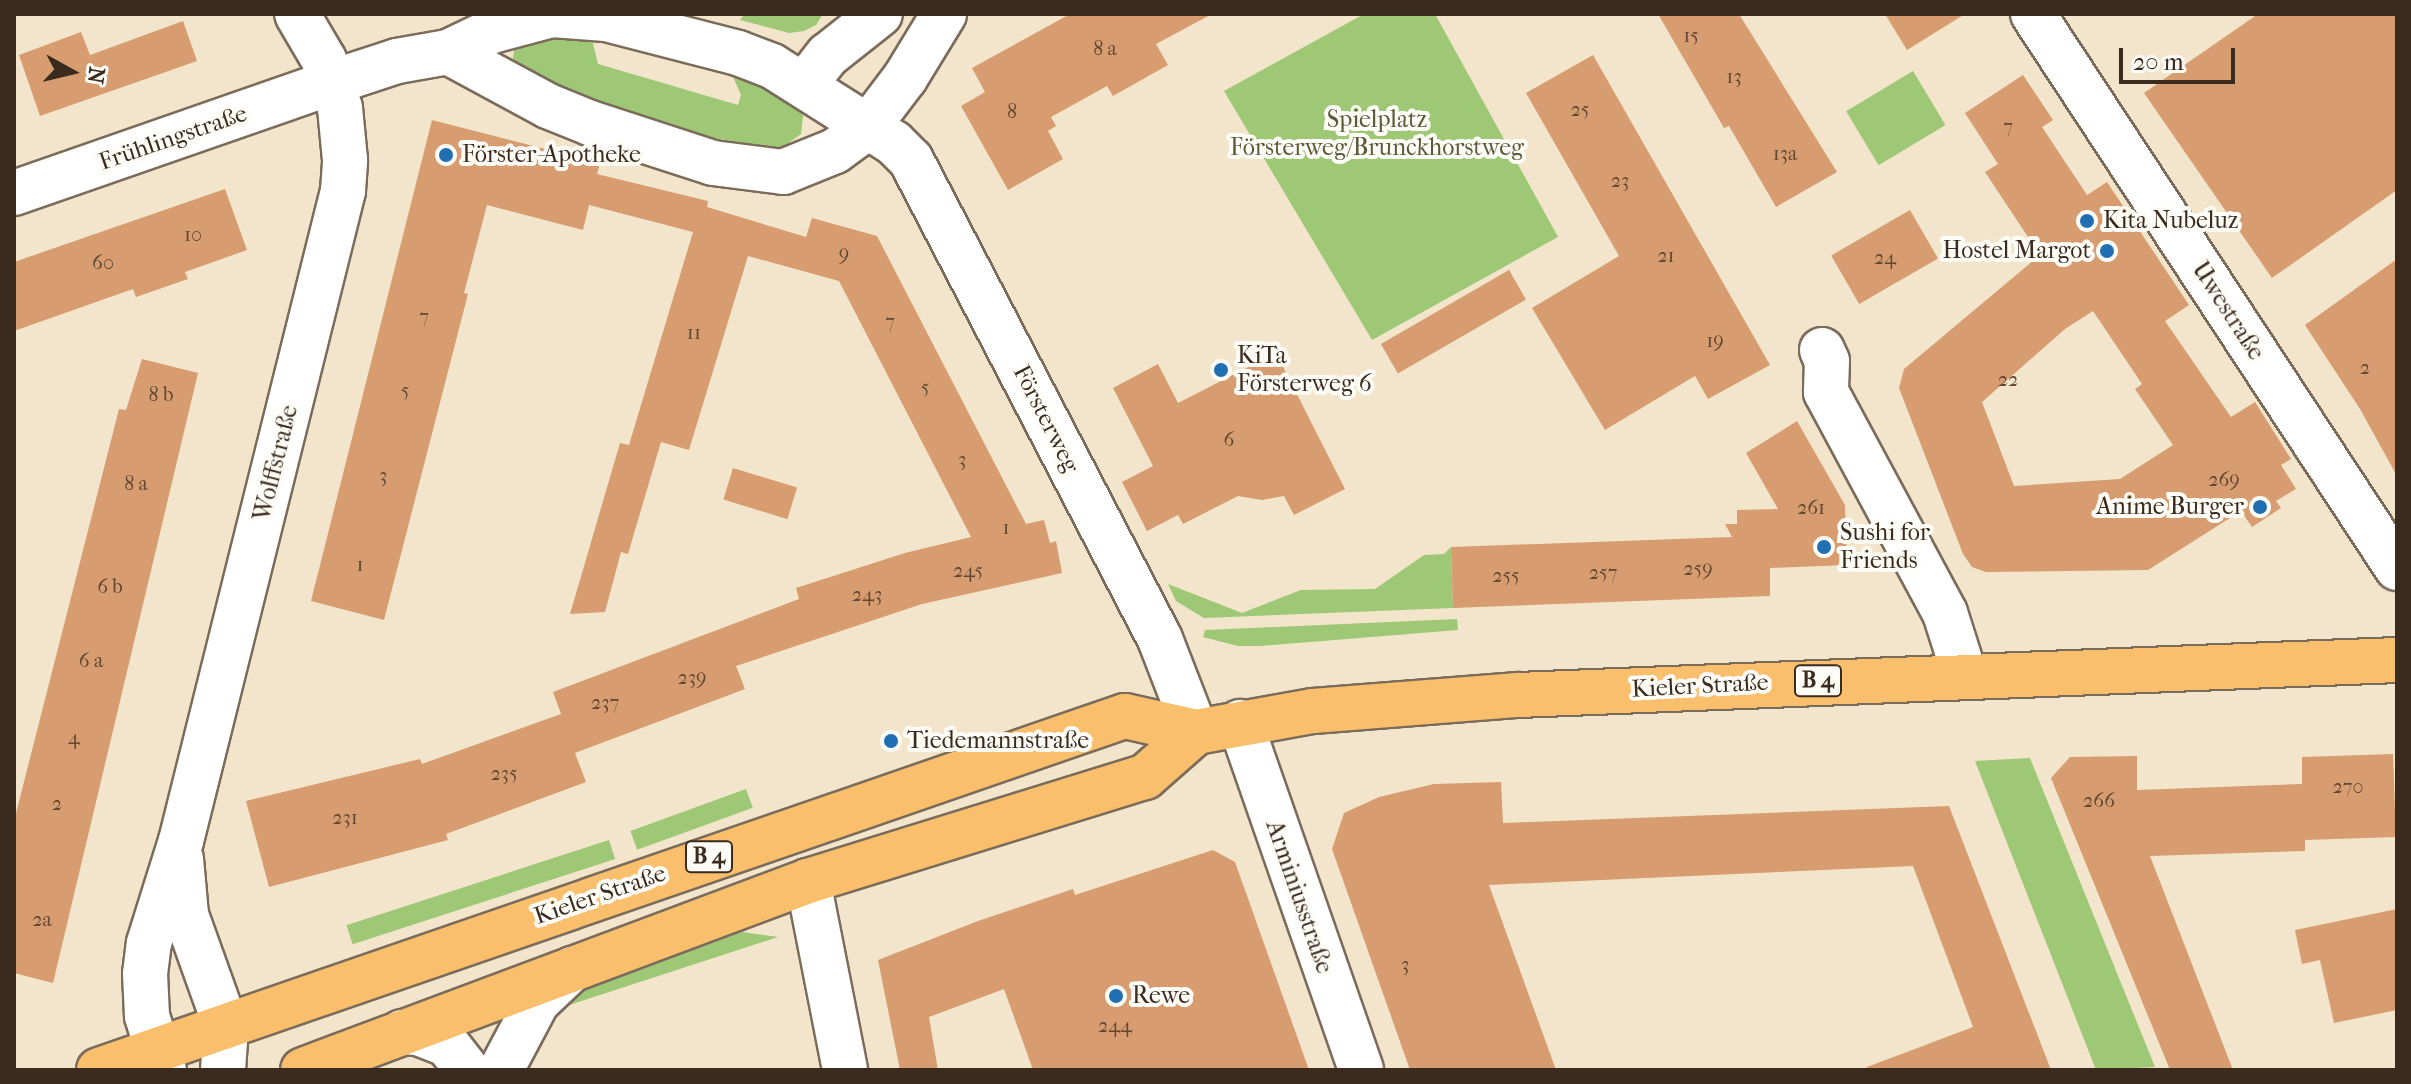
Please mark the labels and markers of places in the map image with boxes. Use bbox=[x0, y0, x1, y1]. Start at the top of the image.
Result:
place label: Förster-Apotheke bbox=[462, 141, 641, 169]
marker: Förster-Apotheke bbox=[437, 146, 455, 164]
place label: Kita Nubeluz bbox=[2103, 207, 2238, 235]
marker: Kita Nubeluz bbox=[2078, 212, 2096, 230]
place label: Hostel Margot bbox=[1943, 237, 2091, 265]
marker: Hostel Margot bbox=[2098, 242, 2116, 260]
place label: KiTa Försterweg 6 bbox=[1237, 342, 1372, 398]
marker: KiTa Försterweg 6 bbox=[1212, 361, 1230, 379]
place label: Anime Burger bbox=[2096, 493, 2244, 521]
marker: Anime Burger bbox=[2251, 498, 2269, 516]
place label: Sushi for Friends bbox=[1840, 519, 1930, 575]
marker: Sushi for Friends bbox=[1815, 538, 1833, 556]
place label: Tiedemannstraße bbox=[907, 727, 1089, 755]
marker: Tiedemannstraße bbox=[882, 732, 900, 750]
place label: Rewe bbox=[1132, 982, 1190, 1010]
marker: Rewe bbox=[1107, 987, 1125, 1005]

